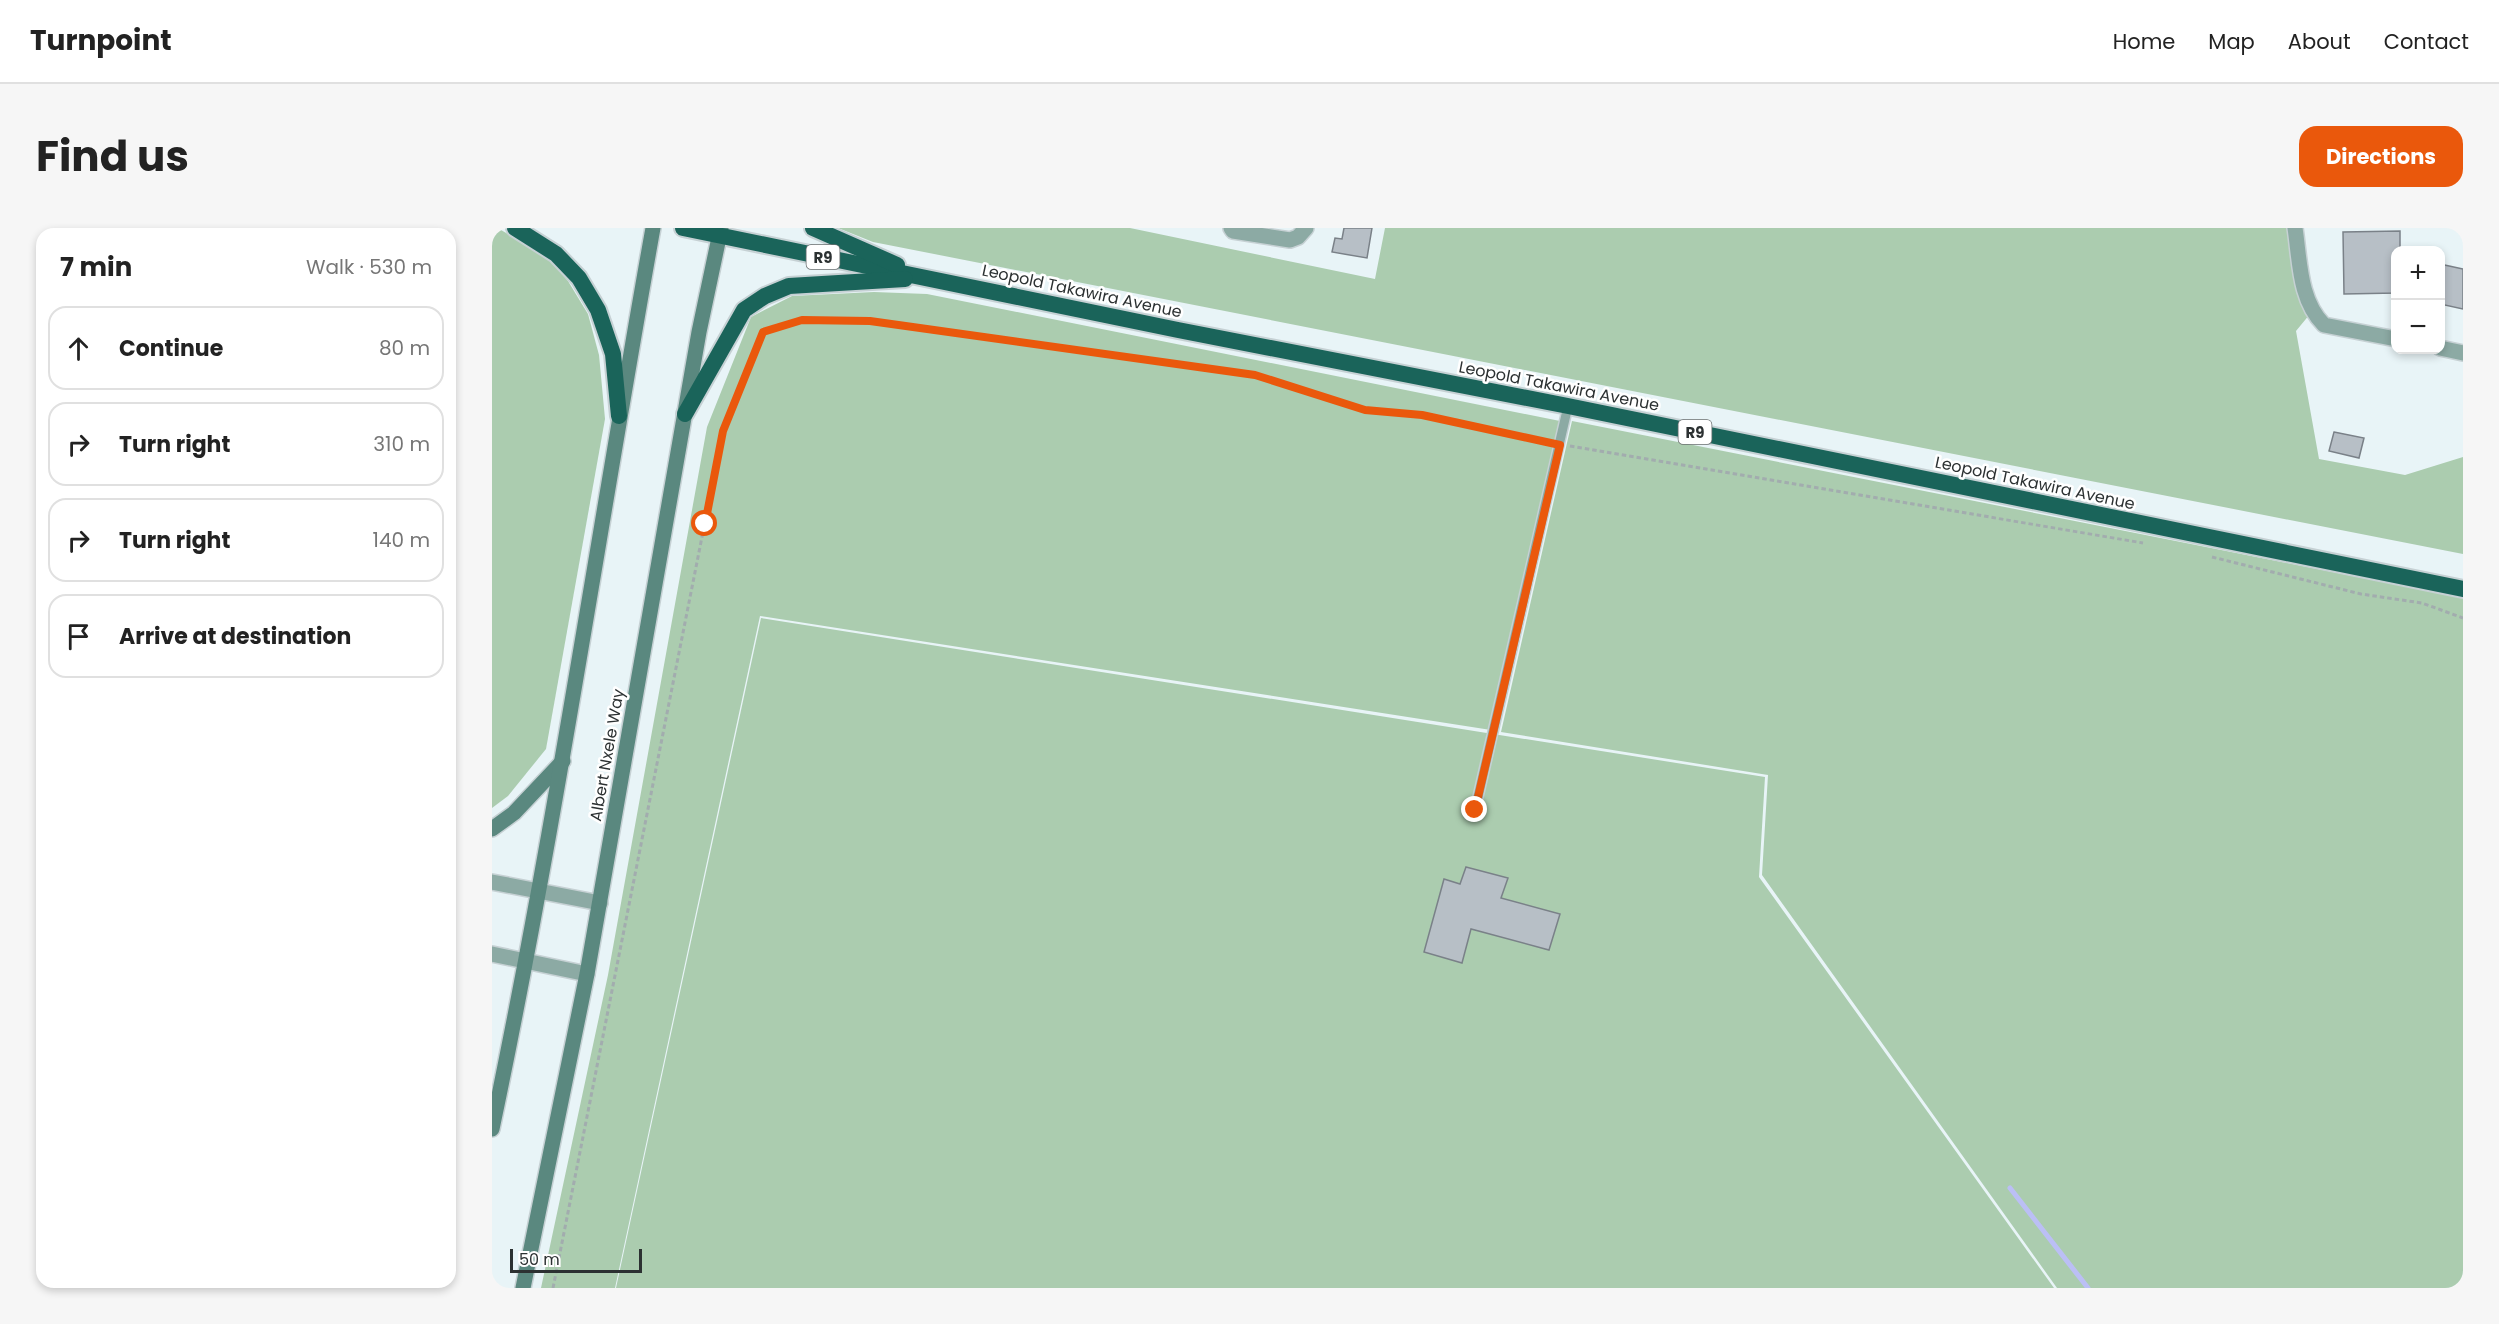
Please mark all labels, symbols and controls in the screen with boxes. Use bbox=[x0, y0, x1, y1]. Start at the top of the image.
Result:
text: Turnpoint bbox=[30, 21, 172, 60]
text: Home bbox=[2113, 27, 2175, 56]
text: Map bbox=[2208, 27, 2255, 56]
text: About bbox=[2288, 27, 2351, 56]
text: Contact bbox=[2384, 27, 2469, 56]
button: Directions bbox=[2299, 126, 2463, 187]
text: Find us bbox=[36, 127, 189, 186]
road number: R9 bbox=[806, 245, 840, 269]
map controls bbox=[2391, 246, 2445, 354]
button: + bbox=[2391, 246, 2445, 300]
text: 7 min bbox=[60, 249, 132, 285]
text: Walk · 530 m bbox=[306, 253, 432, 281]
street label: Leopold Takawira Avenue bbox=[980, 259, 1184, 323]
button: − bbox=[2391, 300, 2445, 354]
icon: ahead bbox=[62, 332, 95, 365]
text: Continue bbox=[119, 333, 223, 364]
text: 80 m bbox=[379, 334, 430, 362]
street label: Leopold Takawira Avenue bbox=[1457, 355, 1661, 417]
road number: R9 bbox=[1678, 420, 1712, 444]
icon: right bbox=[62, 428, 95, 461]
text: Turn right bbox=[119, 429, 230, 460]
text: 310 m bbox=[373, 430, 430, 458]
street label: Leopold Takawira Avenue bbox=[1933, 451, 2137, 515]
route start bbox=[691, 510, 717, 536]
icon: right bbox=[62, 524, 95, 557]
text: Turn right bbox=[119, 525, 230, 556]
text: 140 m bbox=[373, 526, 430, 554]
icon: arrive bbox=[62, 620, 95, 653]
text: Arrive at destination bbox=[119, 621, 351, 652]
street label: Albert Nxele Way bbox=[584, 687, 630, 823]
route end bbox=[1461, 796, 1487, 822]
scale bar bbox=[510, 1246, 642, 1274]
text: 50 m bbox=[519, 1248, 560, 1271]

